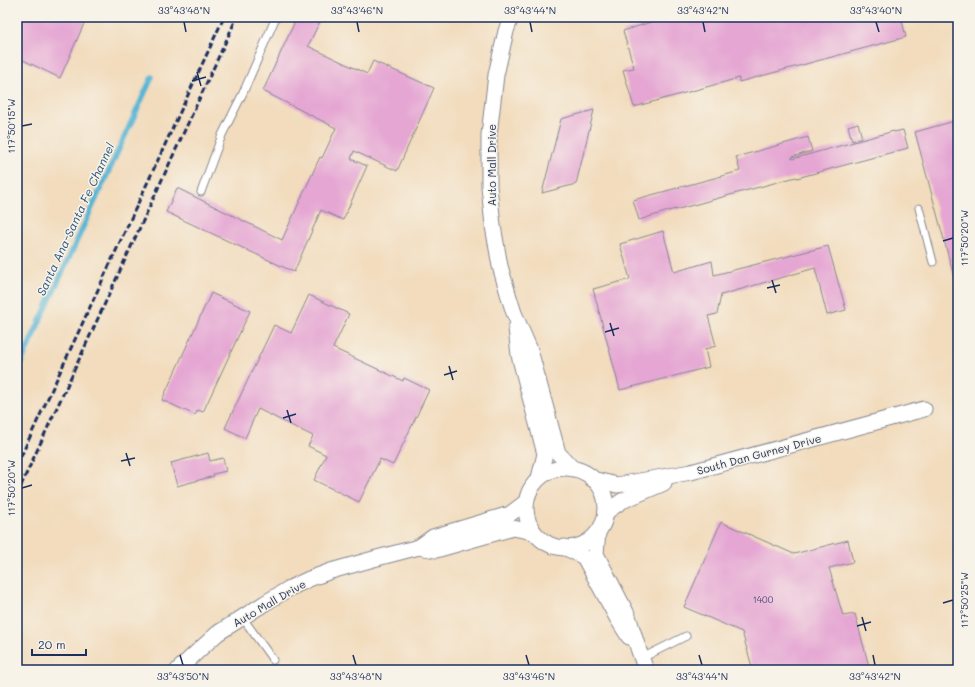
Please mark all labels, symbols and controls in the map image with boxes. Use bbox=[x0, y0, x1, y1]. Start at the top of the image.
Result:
text: 33°43'48"N bbox=[158, 3, 210, 17]
text: 33°43'46"N bbox=[331, 3, 383, 17]
text: 33°43'44"N bbox=[504, 3, 556, 17]
text: 33°43'42"N bbox=[677, 3, 729, 17]
text: 33°43'40"N bbox=[850, 3, 902, 17]
text: 117°50'15"W bbox=[4, 98, 18, 154]
street label: Auto Mall Drive bbox=[484, 124, 499, 206]
water label: Santa Ana-Santa Fe Channel bbox=[32, 140, 118, 298]
text: 117°50'20"W bbox=[957, 209, 971, 266]
street label: South Dan Gurney Drive bbox=[695, 430, 823, 478]
text: 117°50'20"W bbox=[4, 459, 18, 516]
text: 117°50'25"W bbox=[957, 572, 971, 628]
street label: Auto Mall Drive bbox=[230, 576, 309, 630]
house number: 1400 bbox=[753, 594, 774, 605]
scale bar bbox=[32, 631, 86, 657]
text: 20 m bbox=[38, 636, 66, 652]
text: 33°43'50"N bbox=[157, 669, 209, 683]
text: 33°43'48"N bbox=[330, 669, 382, 683]
text: 33°43'46"N bbox=[503, 669, 555, 683]
text: 33°43'44"N bbox=[676, 669, 728, 683]
text: 33°43'42"N bbox=[849, 669, 901, 683]

